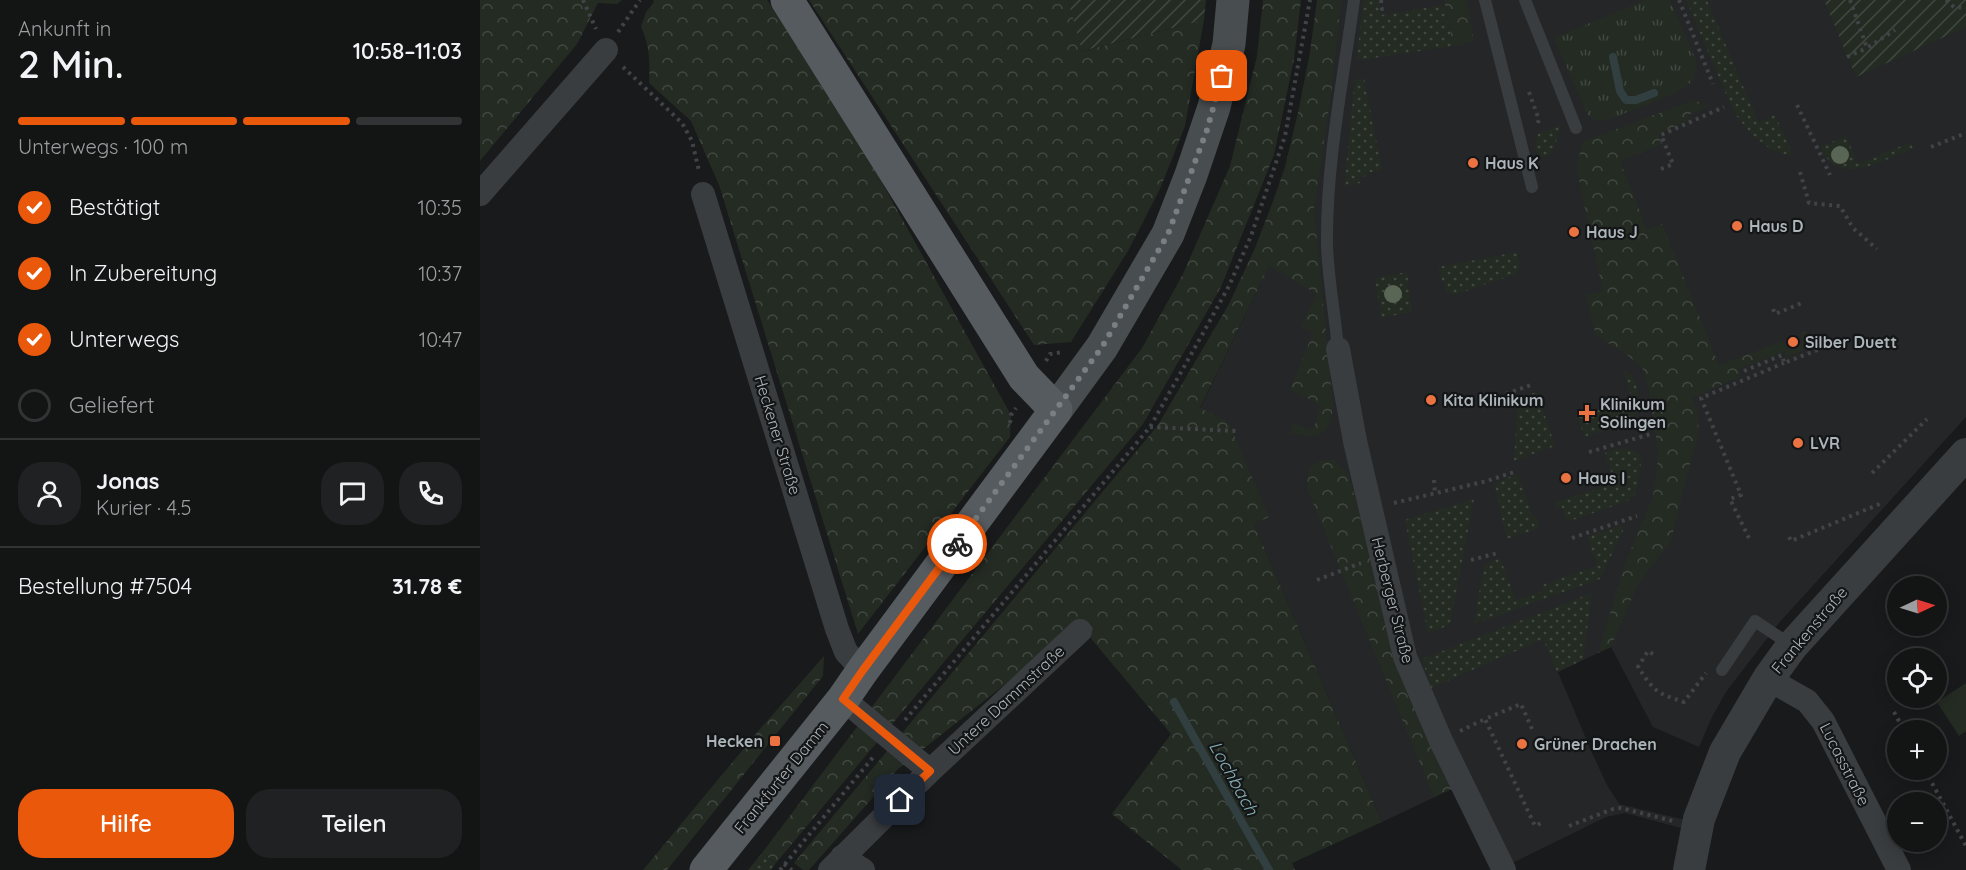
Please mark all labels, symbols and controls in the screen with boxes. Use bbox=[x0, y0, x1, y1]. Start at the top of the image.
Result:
text: Ankunft in bbox=[18, 16, 111, 41]
text: 10:58–11:03 bbox=[353, 37, 462, 65]
text: 2 Min. bbox=[18, 39, 124, 88]
pin bbox=[1196, 50, 1247, 101]
icon: bag bbox=[1205, 59, 1238, 92]
text: Unterwegs · 100 m bbox=[18, 134, 188, 159]
place label: Haus K bbox=[1485, 153, 1538, 173]
marker: Haus K bbox=[1466, 156, 1480, 170]
icon: check bbox=[18, 191, 51, 224]
text: Bestätigt bbox=[69, 193, 160, 221]
text: 10:35 bbox=[418, 195, 462, 220]
place label: Haus D bbox=[1749, 216, 1803, 236]
marker: Haus D bbox=[1730, 219, 1744, 233]
place label: Haus J bbox=[1586, 222, 1638, 242]
marker: Haus J bbox=[1567, 225, 1581, 239]
icon: check bbox=[18, 257, 51, 290]
text: In Zubereitung bbox=[69, 259, 217, 287]
text: 10:37 bbox=[418, 261, 462, 286]
icon: check bbox=[18, 323, 51, 356]
text: Unterwegs bbox=[69, 325, 179, 353]
text: 10:47 bbox=[419, 327, 462, 352]
place label: Silber Duett bbox=[1805, 332, 1897, 352]
marker: Silber Duett bbox=[1786, 335, 1800, 349]
street label: Heckener Straße bbox=[750, 373, 806, 497]
place label: Kita Klinikum bbox=[1443, 390, 1543, 410]
text: Geliefert bbox=[69, 391, 154, 419]
marker: Kita Klinikum bbox=[1424, 393, 1438, 407]
place label: Klinikum Solingen bbox=[1600, 394, 1666, 432]
marker: Klinikum Solingen bbox=[1578, 404, 1596, 422]
place label: LVR bbox=[1810, 433, 1840, 453]
marker: LVR bbox=[1791, 436, 1805, 450]
button: person bbox=[18, 462, 81, 525]
button: chat bbox=[321, 462, 384, 525]
button: phone bbox=[399, 462, 462, 525]
text: Jonas bbox=[96, 467, 159, 495]
place label: Haus I bbox=[1578, 468, 1625, 488]
marker: Haus I bbox=[1559, 471, 1573, 485]
text: Kurier · 4.5 bbox=[96, 495, 192, 520]
courier bbox=[927, 514, 987, 574]
icon: bike bbox=[941, 528, 974, 561]
street label: Herberger Straße bbox=[1368, 535, 1418, 665]
text: Bestellung #7504 bbox=[18, 572, 192, 600]
text: 31.78 € bbox=[392, 572, 462, 600]
north arrow bbox=[1887, 576, 1947, 636]
map controls bbox=[1887, 576, 1947, 852]
street label: Frankenstraße bbox=[1767, 582, 1851, 678]
street label: Untere Dammstraße bbox=[944, 641, 1068, 759]
button: locate bbox=[1887, 648, 1947, 708]
street label: Frankfurter Damm bbox=[730, 717, 832, 837]
street label: Lucasstraße bbox=[1816, 719, 1874, 809]
button: + bbox=[1887, 720, 1947, 780]
place label: Hecken bbox=[706, 731, 763, 751]
marker: Hecken bbox=[768, 734, 782, 748]
place label: Grüner Drachen bbox=[1534, 734, 1657, 754]
water label: Lochbach bbox=[1204, 737, 1264, 820]
marker: Grüner Drachen bbox=[1515, 737, 1529, 751]
pin bbox=[874, 774, 925, 825]
icon: home bbox=[883, 783, 916, 816]
button: Hilfe bbox=[18, 789, 234, 858]
button: Teilen bbox=[246, 789, 462, 858]
button: − bbox=[1887, 792, 1947, 852]

